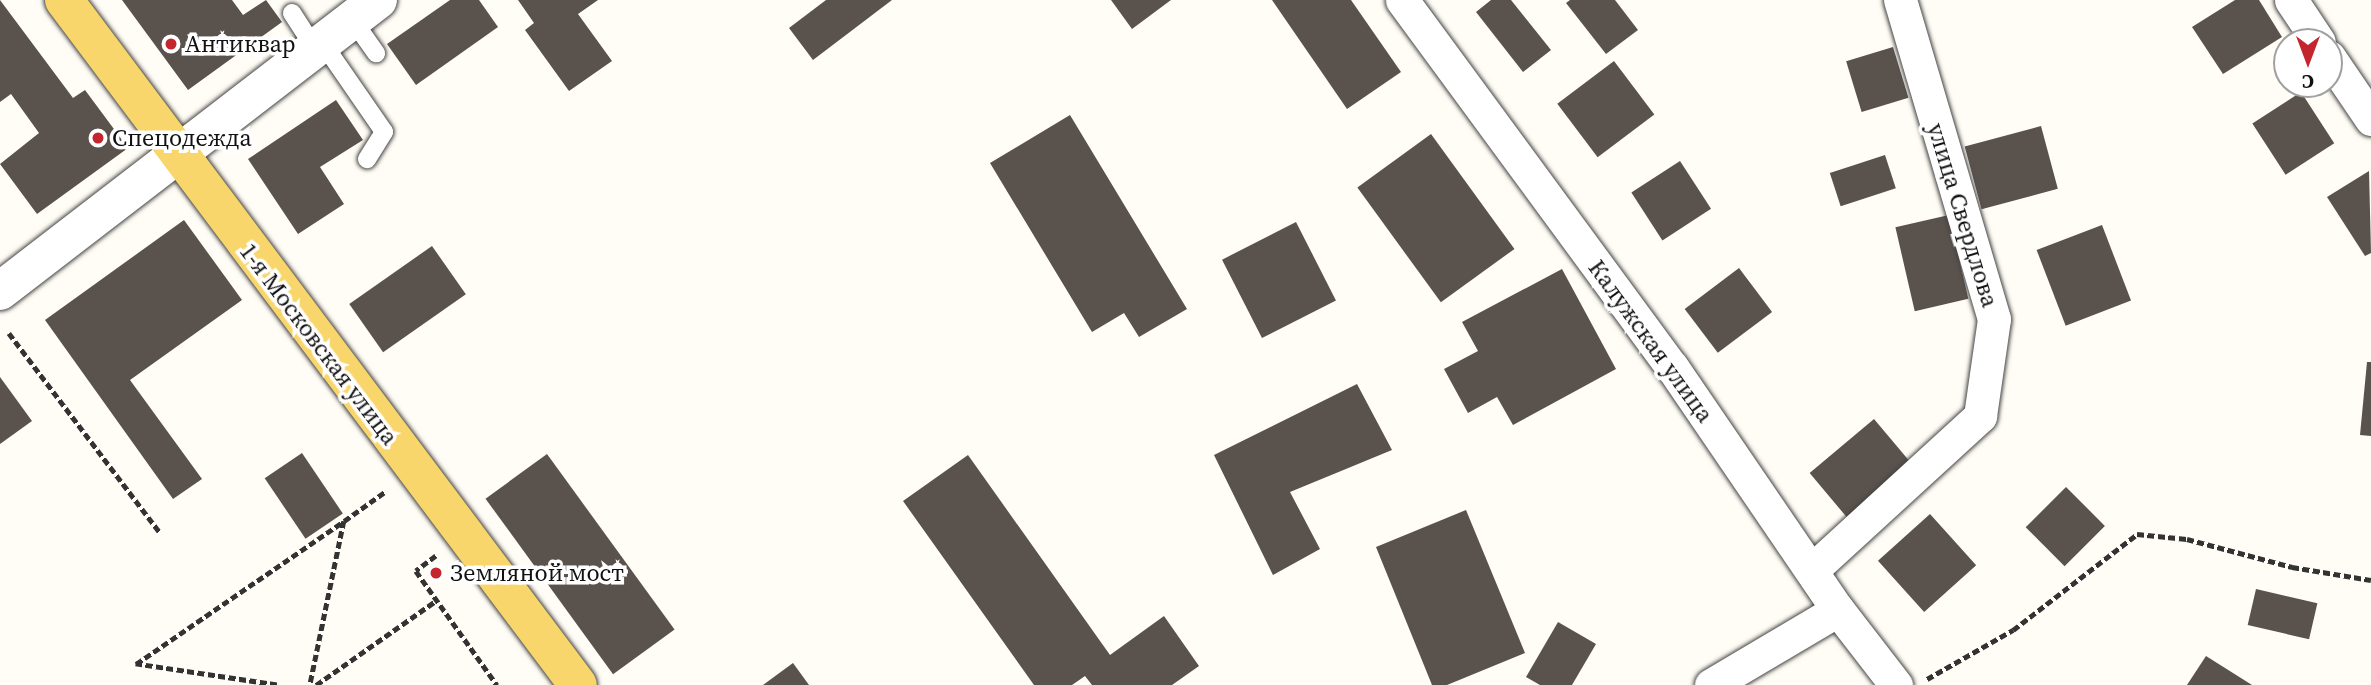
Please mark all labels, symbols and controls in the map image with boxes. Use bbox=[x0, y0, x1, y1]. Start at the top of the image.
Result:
north arrow bbox=[2273, 28, 2343, 98]
place label: Антиквар bbox=[185, 30, 295, 58]
marker: Антиквар bbox=[163, 36, 179, 52]
text: С bbox=[2302, 69, 2314, 95]
street label: улица Свердлова bbox=[1921, 119, 2005, 311]
place label: Спецодежда bbox=[112, 124, 252, 152]
marker: Спецодежда bbox=[90, 130, 106, 146]
street label: 1-я Московская улица bbox=[234, 237, 404, 451]
street label: Калужская улица bbox=[1582, 254, 1720, 428]
place label: Земляной мост bbox=[450, 559, 624, 587]
marker: Земляной мост bbox=[428, 565, 444, 581]

